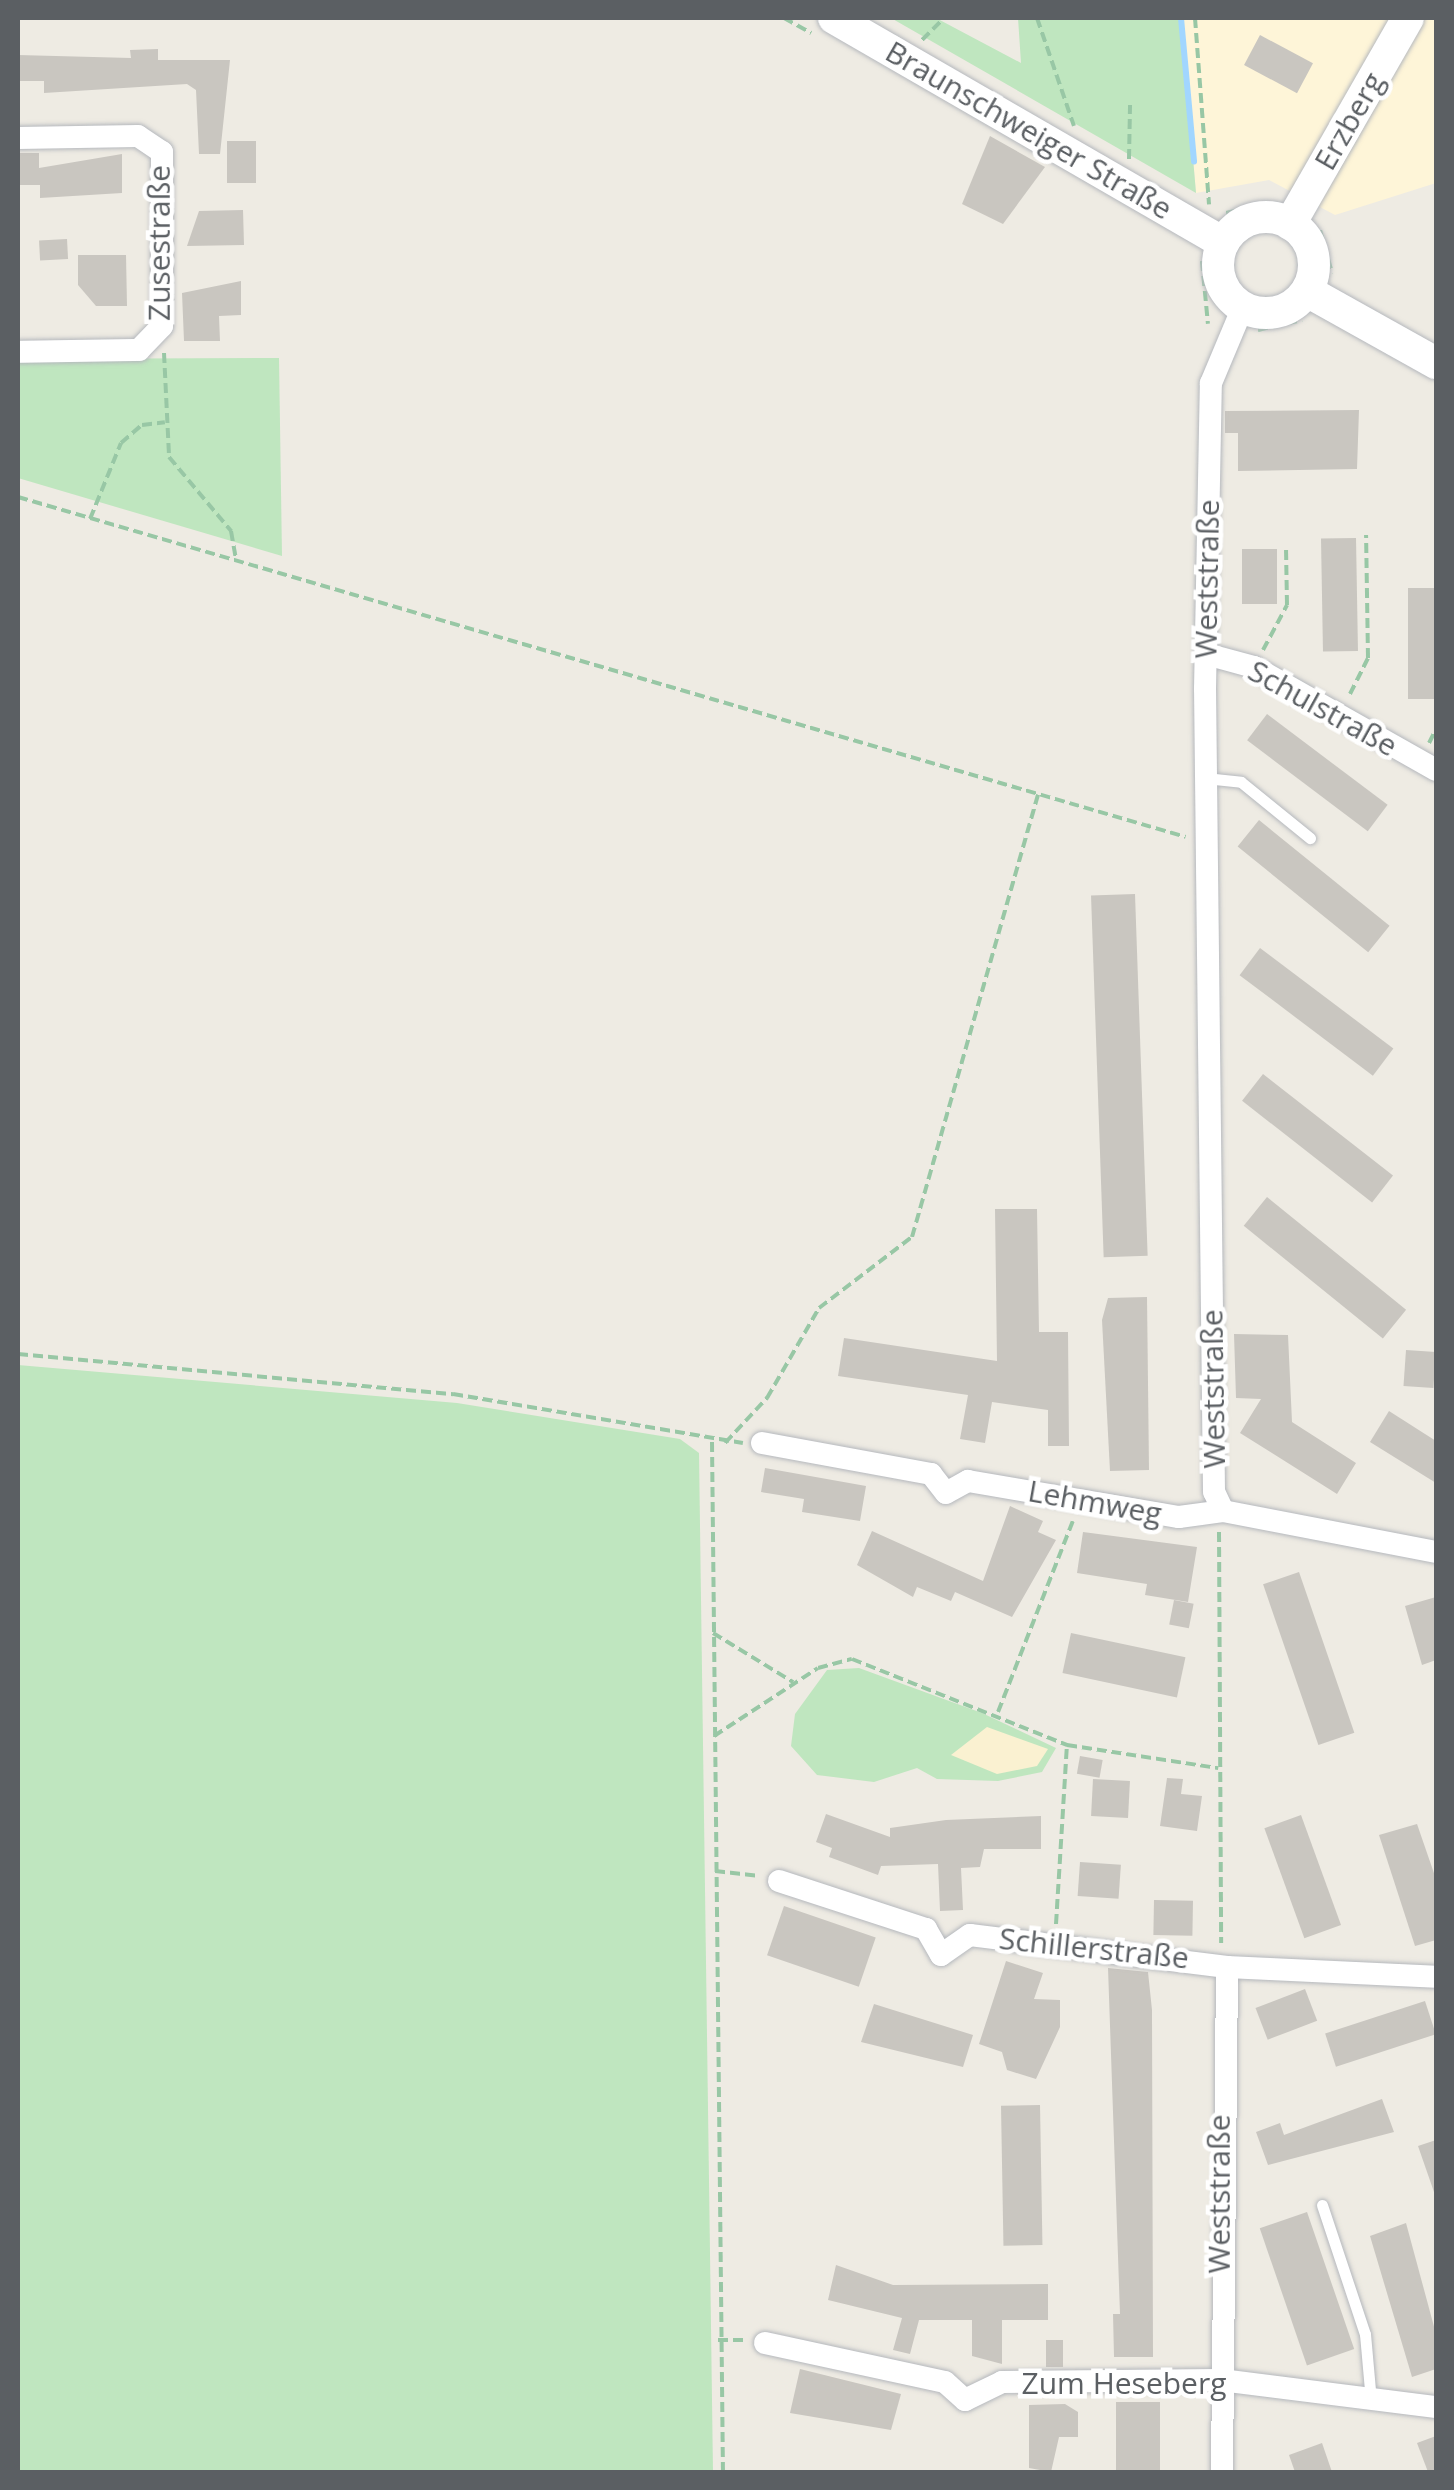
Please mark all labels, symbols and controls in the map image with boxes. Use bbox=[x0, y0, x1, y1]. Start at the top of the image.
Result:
street label: Braunschweiger Straße bbox=[879, 33, 1179, 227]
street label: Erzberg bbox=[1307, 66, 1391, 176]
street label: Zusestraße bbox=[141, 165, 177, 321]
street label: Weststraße bbox=[1188, 499, 1226, 659]
street label: Schulstraße bbox=[1242, 652, 1404, 764]
street label: Weststraße bbox=[1194, 1309, 1232, 1469]
street label: Lehmweg bbox=[1025, 1473, 1165, 1531]
street label: Schillerstraße bbox=[997, 1920, 1191, 1976]
street label: Weststraße bbox=[1201, 2115, 1237, 2273]
street label: Zum Heseberg bbox=[1022, 2365, 1226, 2401]

